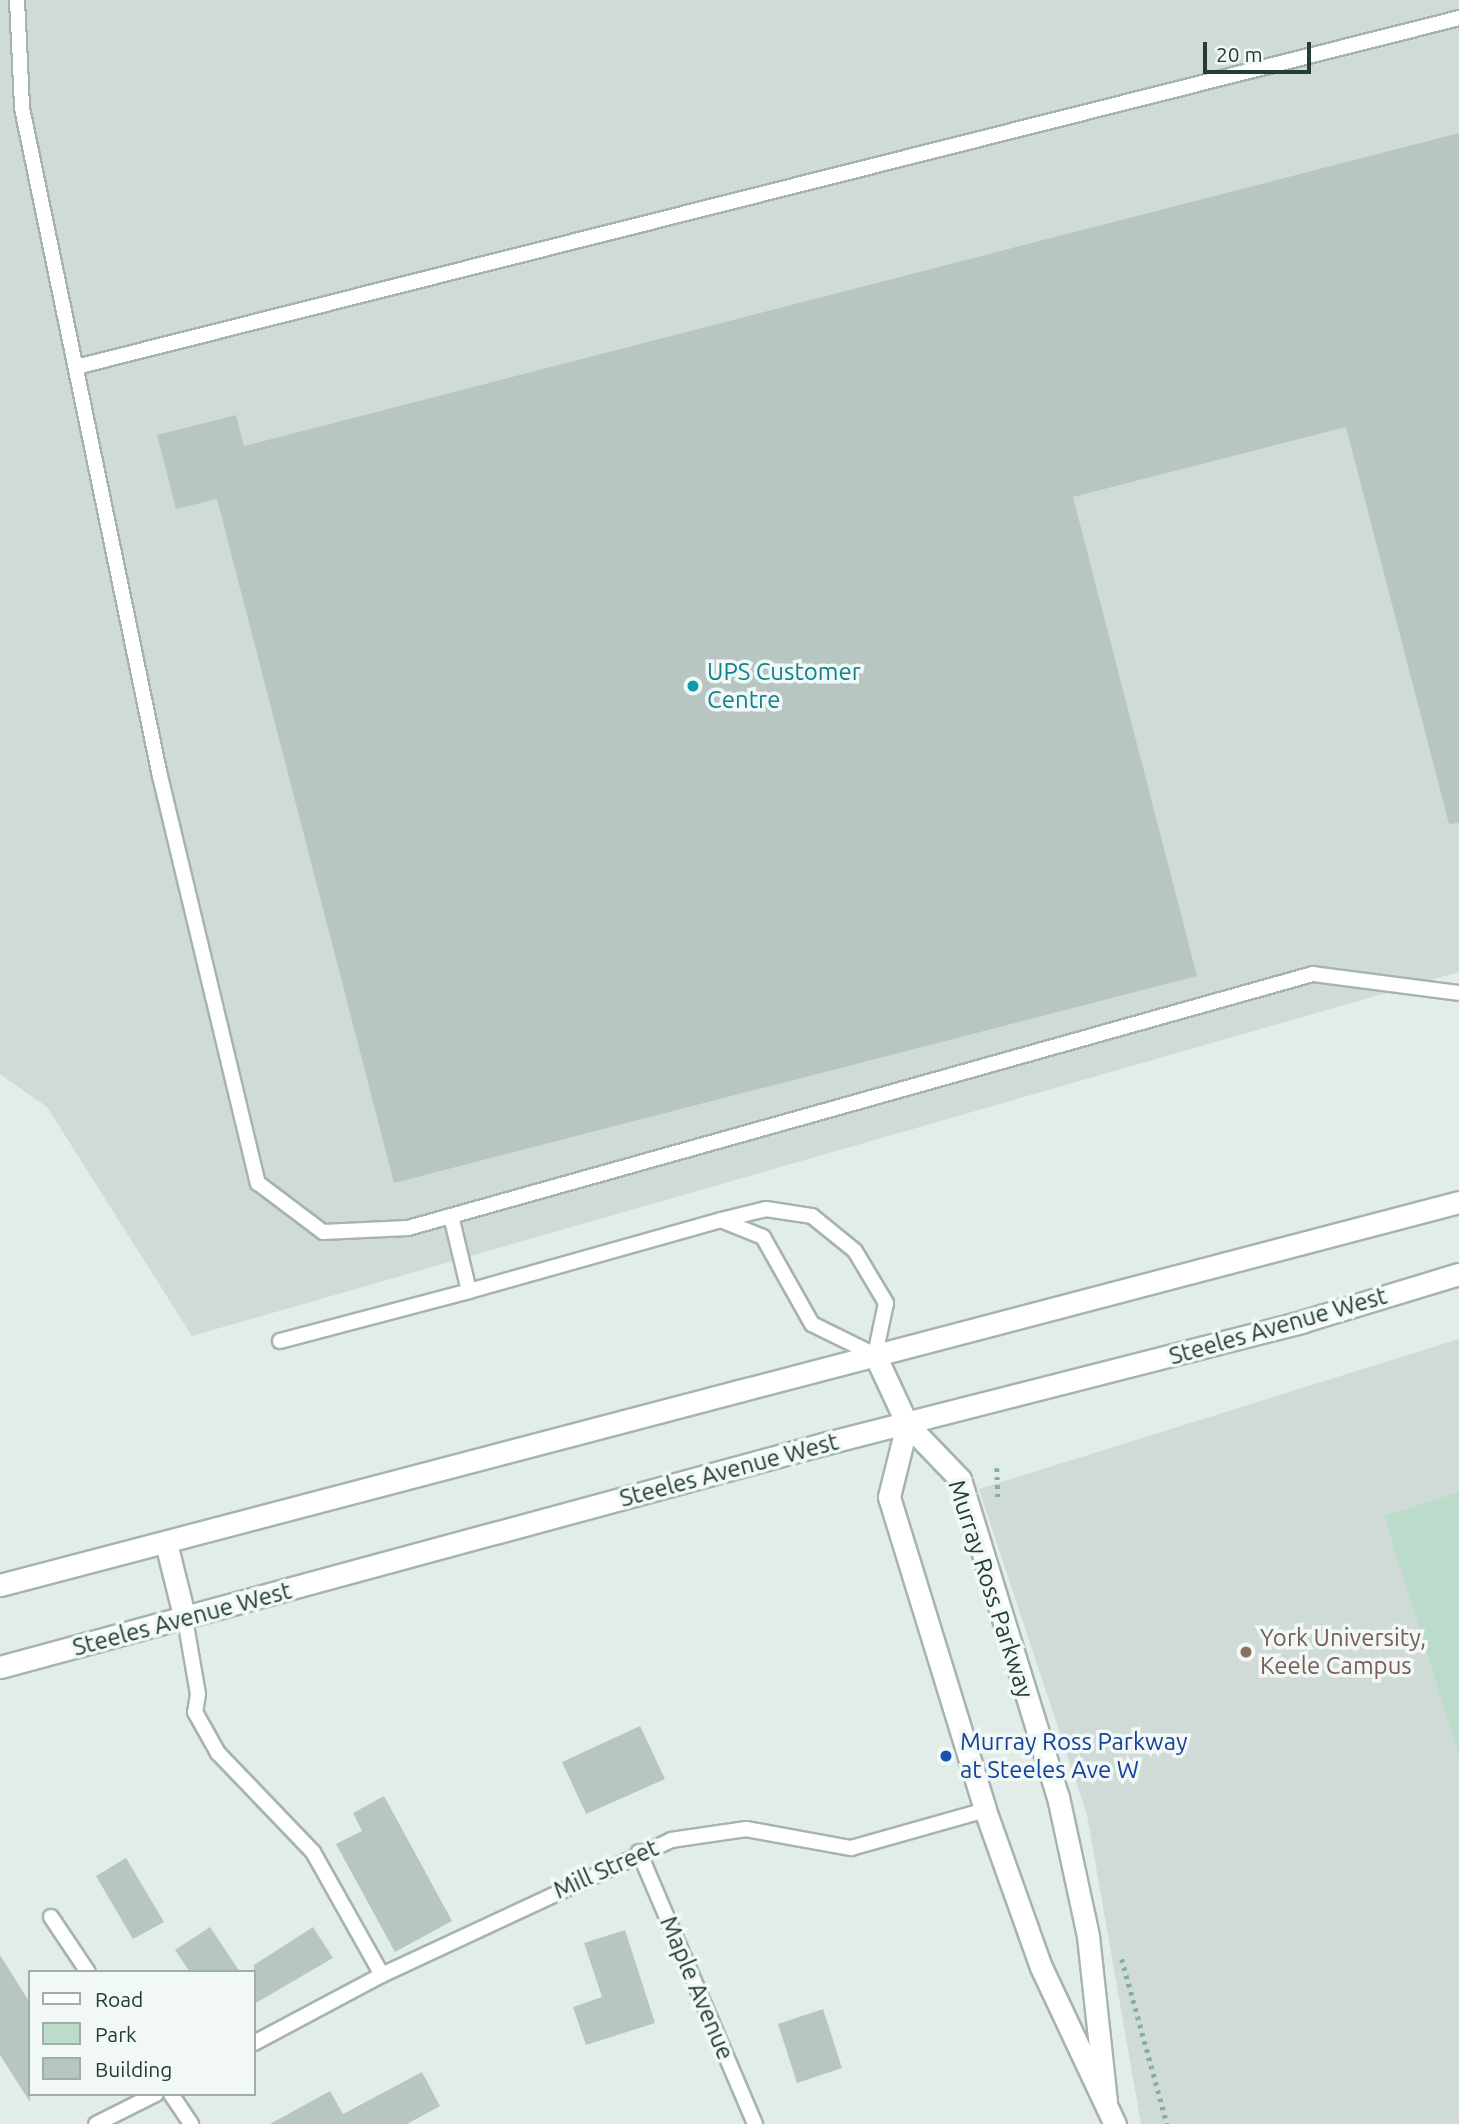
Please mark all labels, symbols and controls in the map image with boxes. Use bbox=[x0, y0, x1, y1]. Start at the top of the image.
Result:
scale bar bbox=[1207, 28, 1316, 72]
text: 20 m bbox=[1216, 42, 1263, 66]
place label: UPS Customer Centre bbox=[707, 658, 861, 714]
marker: UPS Customer Centre bbox=[685, 678, 701, 694]
street label: Steeles Avenue West bbox=[1166, 1281, 1390, 1371]
street label: Steeles Avenue West bbox=[617, 1427, 841, 1513]
street label: Murray Ross Parkway bbox=[942, 1476, 1040, 1702]
street label: Steeles Avenue West bbox=[70, 1576, 294, 1662]
place label: York University, Keele Campus bbox=[1260, 1624, 1426, 1680]
marker: York University, Keele Campus bbox=[1238, 1644, 1254, 1660]
place label: Murray Ross Parkway at Steeles Ave W bbox=[960, 1728, 1188, 1784]
marker: Murray Ross Parkway at Steeles Ave W bbox=[938, 1748, 954, 1764]
street label: Mill Street bbox=[549, 1833, 663, 1905]
street label: Maple Avenue bbox=[654, 1912, 740, 2064]
legend bbox=[28, 1970, 256, 2096]
text: Road bbox=[95, 1987, 143, 2011]
text: Park bbox=[95, 2022, 137, 2046]
text: Building bbox=[95, 2057, 172, 2081]

